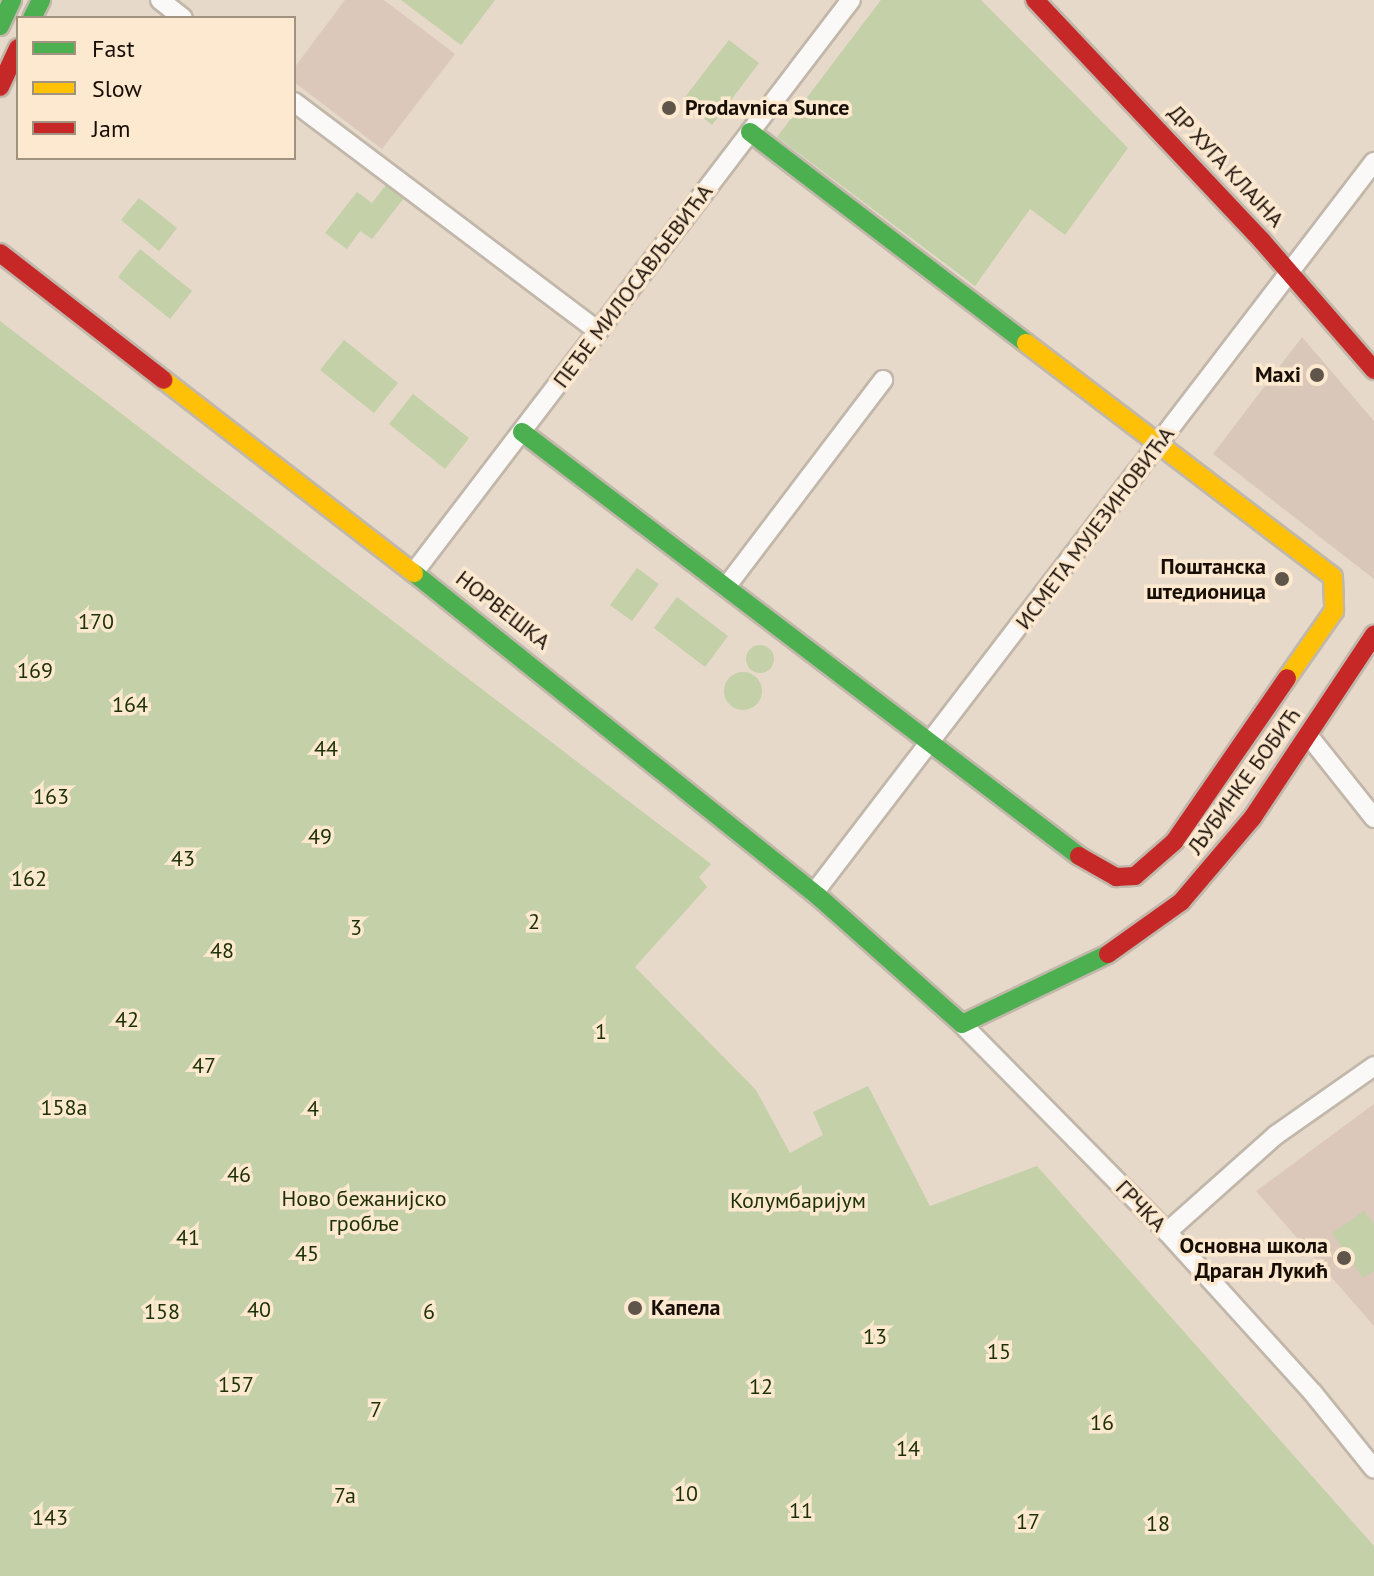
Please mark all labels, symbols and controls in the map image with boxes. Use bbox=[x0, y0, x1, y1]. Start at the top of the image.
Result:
legend bbox=[16, 16, 296, 160]
text: Fast bbox=[92, 33, 135, 64]
text: Slow bbox=[92, 73, 142, 104]
place label: Prodavnica Sunce bbox=[685, 95, 849, 121]
marker: Prodavnica Sunce bbox=[660, 99, 678, 117]
street label: ДР ХУГА КЛАЈНА bbox=[1162, 99, 1290, 233]
text: Jam bbox=[92, 113, 130, 144]
street label: ПЕЂЕ МИЛОСАВЉЕВИЋА bbox=[548, 179, 718, 393]
place label: Maxi bbox=[1255, 362, 1301, 388]
marker: Maxi bbox=[1308, 366, 1326, 384]
street label: ИСМЕТА МУЈЕЗИНОВИЋА bbox=[1010, 421, 1180, 635]
place label: Поштанска штедионица bbox=[1146, 553, 1266, 604]
street label: НОРВЕШКА bbox=[451, 565, 555, 655]
marker: Поштанска штедионица bbox=[1273, 570, 1291, 588]
park label: 170 bbox=[78, 609, 114, 635]
park label: 169 bbox=[17, 658, 53, 684]
park label: 164 bbox=[112, 692, 148, 718]
street label: ЉУБИНКЕ БОБИЋ bbox=[1182, 702, 1306, 860]
park label: 44 bbox=[314, 736, 338, 762]
park label: 163 bbox=[33, 784, 69, 810]
park label: 49 bbox=[308, 824, 332, 850]
park label: 43 bbox=[171, 846, 195, 872]
park label: 162 bbox=[11, 866, 47, 892]
park label: 2 bbox=[528, 909, 540, 935]
park label: 3 bbox=[350, 915, 362, 941]
park label: 48 bbox=[210, 938, 234, 964]
park label: 42 bbox=[115, 1007, 139, 1033]
park label: 1 bbox=[595, 1019, 607, 1045]
park label: 47 bbox=[192, 1053, 216, 1079]
park label: 158a bbox=[41, 1095, 87, 1121]
park label: 4 bbox=[307, 1096, 319, 1122]
park label: 46 bbox=[227, 1162, 251, 1188]
street label: ГРЧКА bbox=[1110, 1175, 1172, 1237]
park label: Ново бежанијско гробље bbox=[281, 1185, 447, 1236]
park label: Колумбаријум bbox=[730, 1188, 866, 1214]
park label: 41 bbox=[176, 1225, 200, 1251]
place label: Основна школа Драган Лукић bbox=[1180, 1232, 1328, 1284]
park label: 45 bbox=[295, 1241, 319, 1267]
marker: Основна школа Драган Лукић bbox=[1335, 1249, 1353, 1267]
place label: Капела bbox=[651, 1295, 720, 1321]
park label: 40 bbox=[247, 1297, 271, 1323]
park label: 158 bbox=[144, 1299, 180, 1325]
park label: 6 bbox=[423, 1299, 435, 1325]
marker: Капела bbox=[626, 1299, 644, 1317]
park label: 13 bbox=[863, 1324, 887, 1350]
park label: 15 bbox=[987, 1339, 1011, 1365]
park label: 157 bbox=[218, 1372, 254, 1398]
park label: 12 bbox=[749, 1374, 773, 1400]
park label: 7 bbox=[370, 1397, 382, 1423]
park label: 16 bbox=[1090, 1410, 1114, 1436]
park label: 14 bbox=[896, 1436, 920, 1462]
park label: 10 bbox=[674, 1481, 698, 1507]
park label: 7a bbox=[334, 1483, 356, 1509]
park label: 11 bbox=[789, 1498, 813, 1524]
park label: 143 bbox=[32, 1505, 68, 1531]
park label: 17 bbox=[1016, 1509, 1040, 1535]
park label: 18 bbox=[1146, 1511, 1170, 1537]

